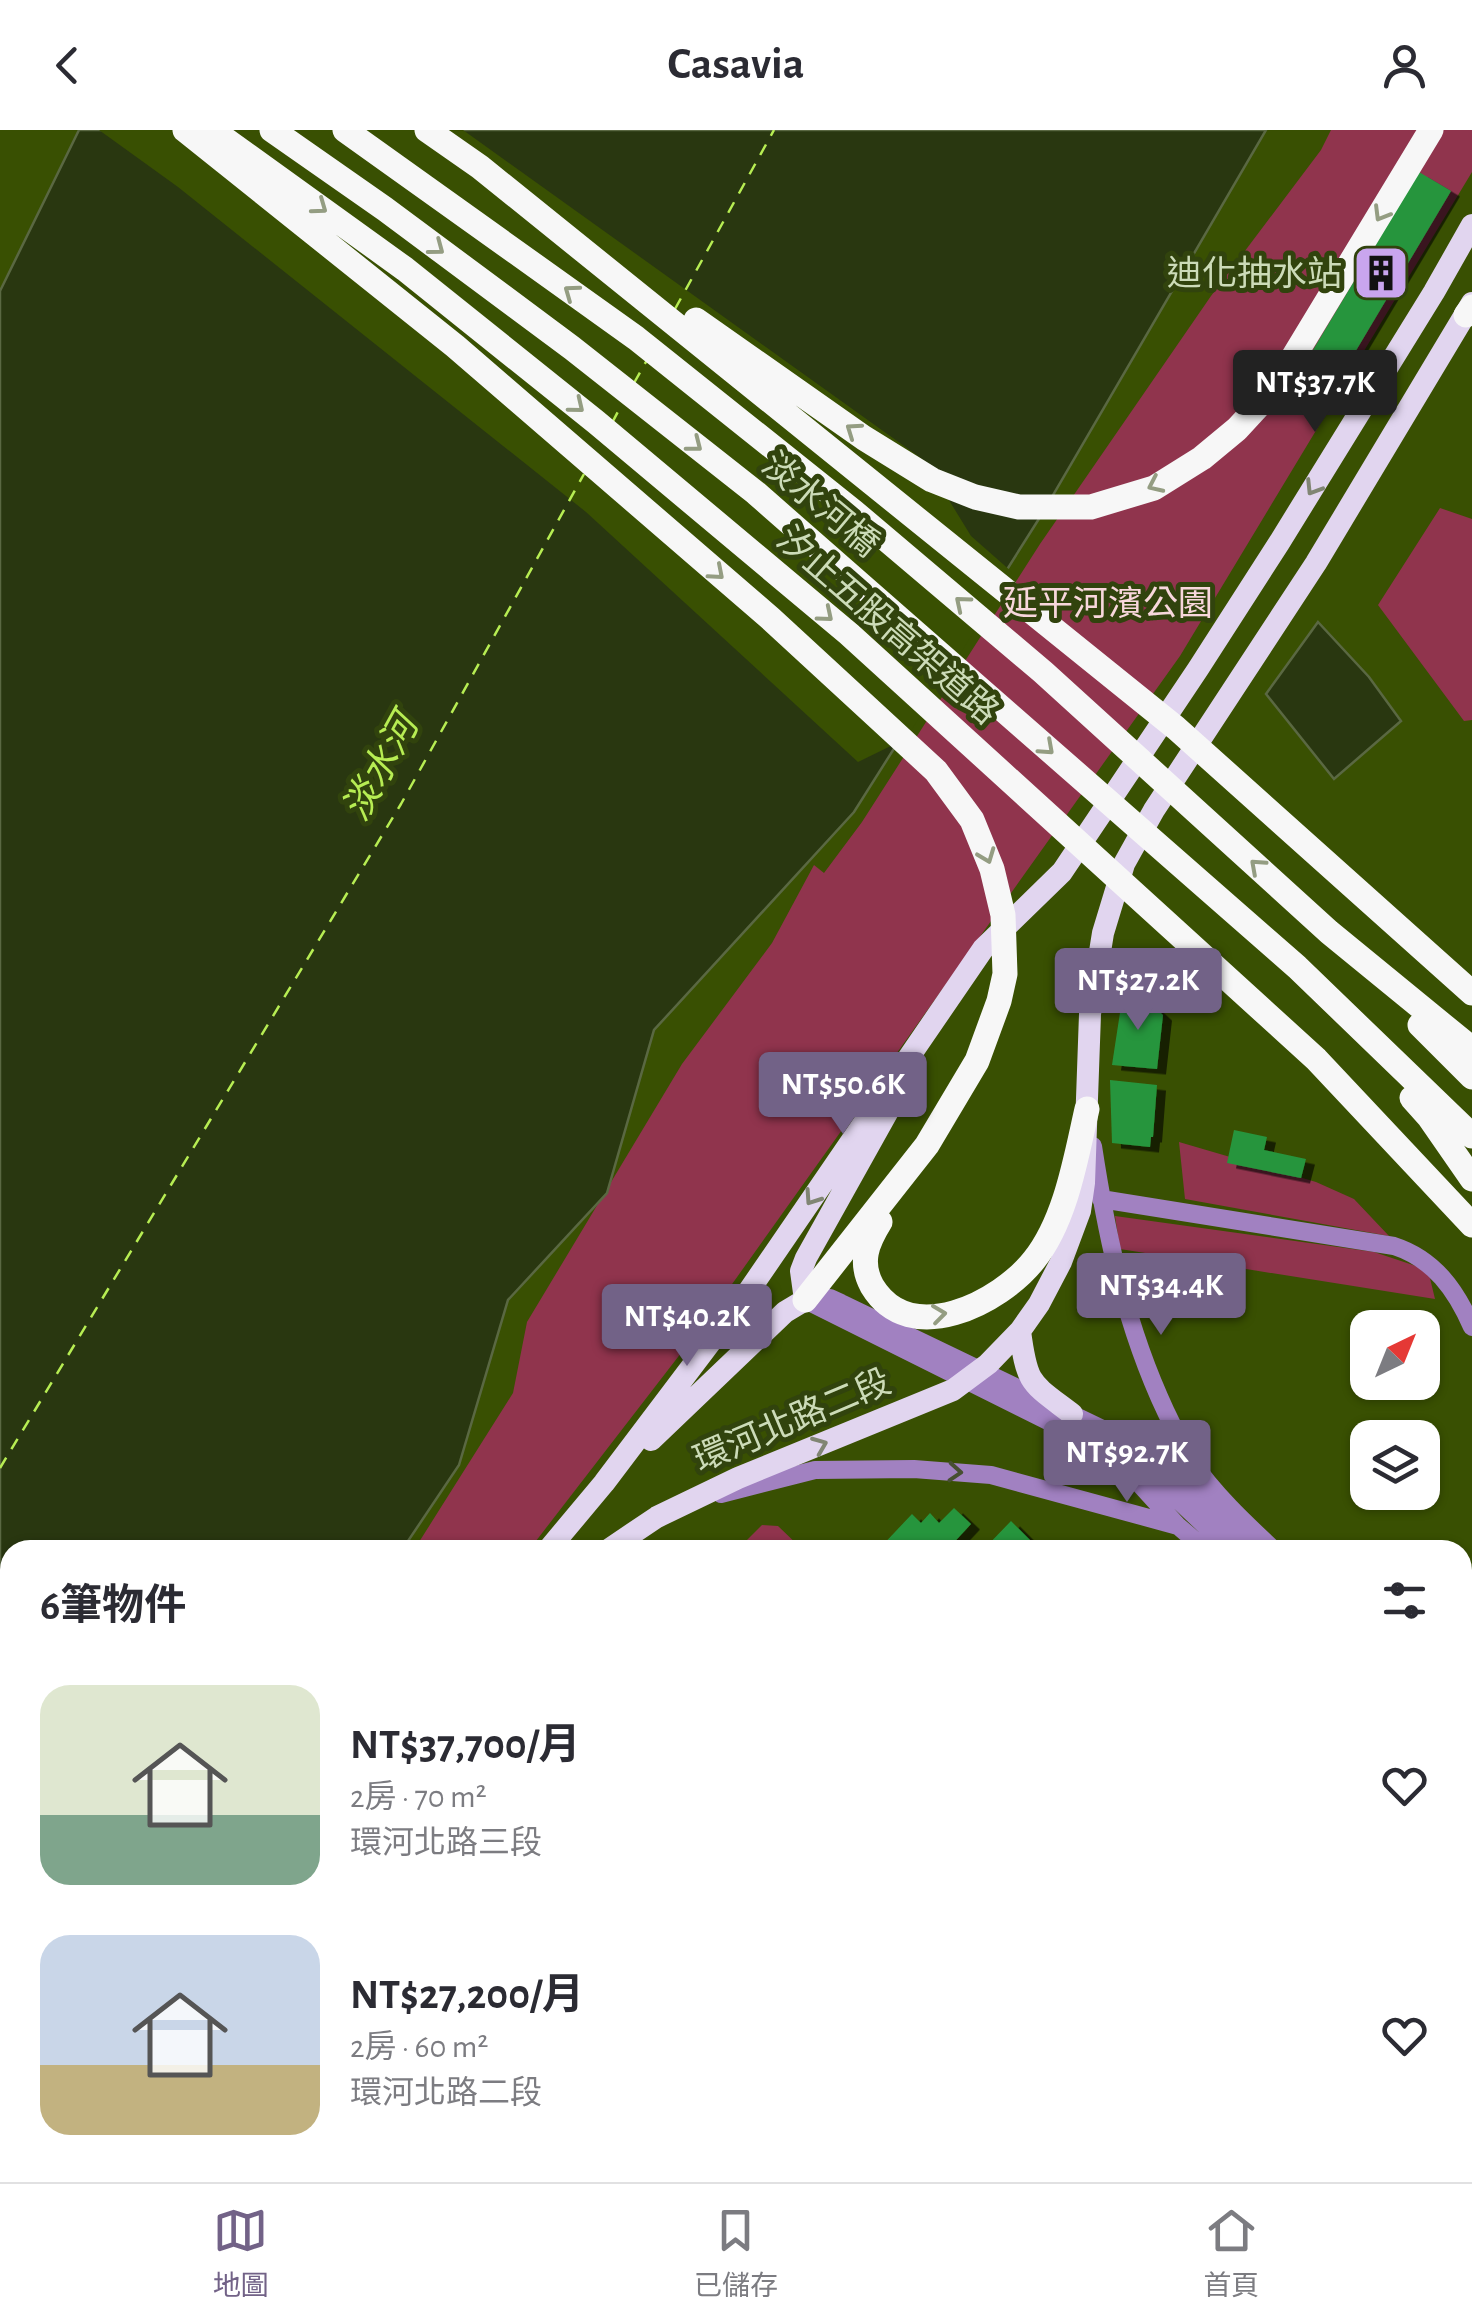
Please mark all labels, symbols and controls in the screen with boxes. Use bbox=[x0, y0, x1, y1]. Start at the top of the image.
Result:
icon: back bbox=[40, 38, 95, 93]
icon: person bbox=[1377, 38, 1432, 93]
text: Casavia bbox=[668, 42, 804, 87]
one-way arrow bbox=[308, 195, 327, 214]
one-way arrow bbox=[1374, 203, 1393, 221]
one-way arrow bbox=[426, 236, 444, 253]
building icon: 迪化抽水站 bbox=[1351, 243, 1411, 303]
place label: 迪化抽水站 bbox=[1167, 255, 1342, 292]
one-way arrow bbox=[564, 286, 583, 304]
pin: NT$37.7K bbox=[1212, 350, 1418, 435]
text: NT$37.7K bbox=[1255, 366, 1375, 398]
one-way arrow bbox=[565, 394, 583, 412]
one-way arrow bbox=[846, 424, 864, 442]
one-way arrow bbox=[684, 433, 702, 451]
street label: 淡水河橋 bbox=[755, 445, 886, 564]
one-way arrow bbox=[1147, 472, 1165, 492]
one-way arrow bbox=[1306, 477, 1325, 495]
street label: 汐止五股高架道路 bbox=[770, 520, 1005, 731]
one-way arrow bbox=[706, 562, 724, 580]
park label: 延平河濱公園 bbox=[1003, 585, 1213, 622]
one-way arrow bbox=[956, 597, 974, 615]
one-way arrow bbox=[814, 603, 833, 621]
water label: 淡水河 bbox=[336, 702, 429, 827]
one-way arrow bbox=[1036, 737, 1054, 755]
one-way arrow bbox=[975, 847, 995, 864]
one-way arrow bbox=[1250, 860, 1269, 878]
pin: NT$27.2K bbox=[1035, 948, 1241, 1033]
text: NT$27.2K bbox=[1077, 964, 1199, 996]
pin: NT$50.6K bbox=[740, 1052, 946, 1137]
text: NT$50.6K bbox=[781, 1068, 905, 1100]
one-way arrow bbox=[806, 1187, 824, 1206]
pin: NT$34.4K bbox=[1058, 1253, 1264, 1338]
text: NT$34.4K bbox=[1099, 1269, 1223, 1301]
pin: NT$40.2K bbox=[584, 1284, 790, 1369]
text: NT$40.2K bbox=[624, 1300, 750, 1332]
one-way arrow bbox=[931, 1305, 947, 1326]
north arrow bbox=[1350, 1310, 1440, 1400]
map controls bbox=[1350, 1310, 1440, 1510]
street label: 環河北路二段 bbox=[688, 1362, 896, 1479]
pin: NT$92.7K bbox=[1024, 1420, 1230, 1505]
button: layers bbox=[1350, 1420, 1440, 1510]
one-way arrow bbox=[810, 1436, 828, 1456]
text: NT$92.7K bbox=[1066, 1436, 1188, 1468]
one-way arrow bbox=[947, 1461, 963, 1482]
icon: filters bbox=[1377, 1573, 1432, 1628]
text: 6筆物件 bbox=[40, 1585, 186, 1627]
text: NT$37,700/月 bbox=[350, 1724, 581, 1766]
icon: home bbox=[120, 1725, 240, 1845]
icon: heart bbox=[1377, 1758, 1432, 1813]
text: 2房 · 70 m² bbox=[350, 1781, 487, 1813]
text: 環河北路三段 bbox=[350, 1827, 542, 1859]
text: NT$27,200/月 bbox=[350, 1974, 584, 2016]
icon: home bbox=[120, 1975, 240, 2095]
icon: heart bbox=[1377, 2008, 1432, 2063]
text: 2房 · 60 m² bbox=[350, 2031, 488, 2063]
text: 環河北路二段 bbox=[350, 2077, 542, 2109]
tab: 地圖 bbox=[213, 2203, 269, 2304]
tab: 已儲存 bbox=[694, 2203, 778, 2304]
tab: 首頁 bbox=[1203, 2203, 1259, 2304]

